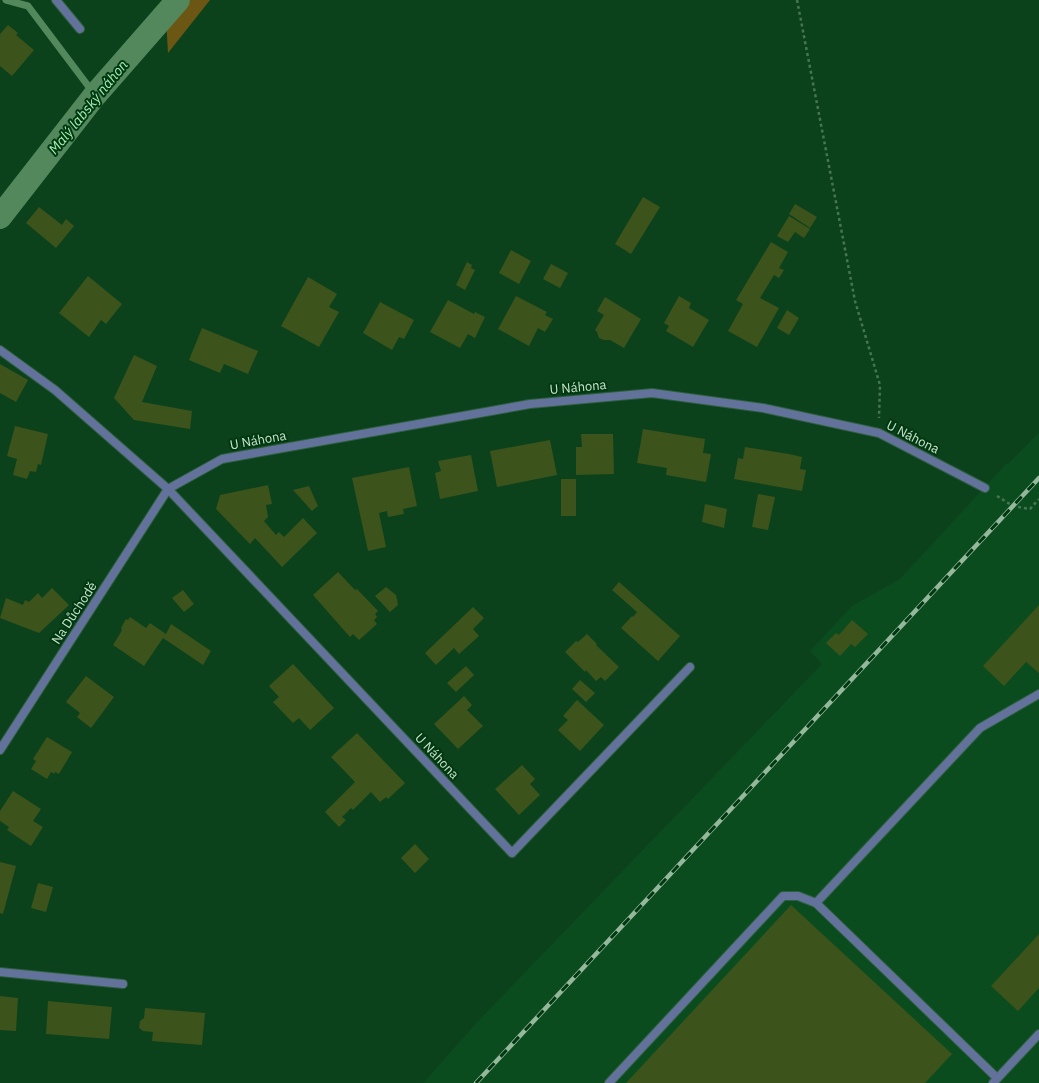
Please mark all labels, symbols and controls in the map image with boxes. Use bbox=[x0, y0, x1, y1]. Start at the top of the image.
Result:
water label: Malý labský náhon bbox=[44, 56, 132, 158]
street label: U Náhona bbox=[549, 376, 607, 398]
street label: U Náhona bbox=[884, 416, 942, 458]
street label: U Náhona bbox=[228, 427, 288, 453]
street label: Na Důchodě bbox=[47, 579, 101, 647]
street label: U Náhona bbox=[411, 729, 463, 783]

